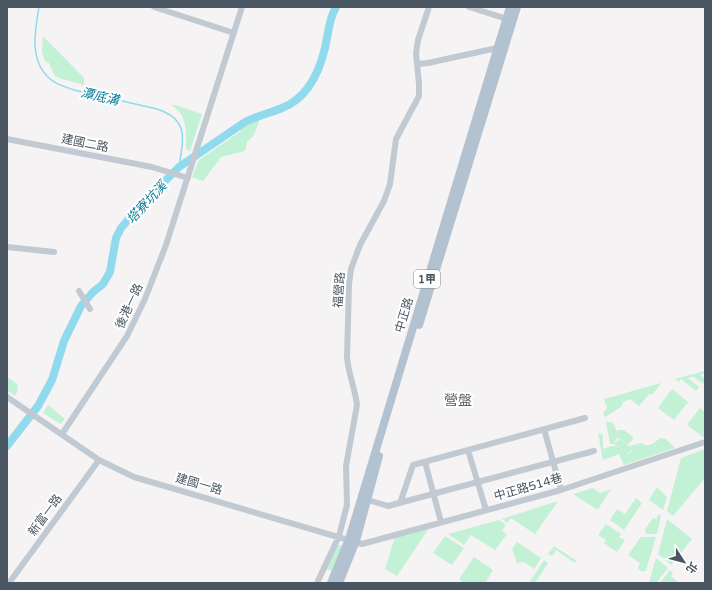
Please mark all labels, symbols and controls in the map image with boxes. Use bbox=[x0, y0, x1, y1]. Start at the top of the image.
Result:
water label: 潭底溝 bbox=[79, 85, 123, 110]
street label: 建國二路 bbox=[60, 132, 110, 154]
water label: 塔寮坑溪 bbox=[123, 177, 172, 227]
road number: 1甲 bbox=[414, 270, 440, 288]
street label: 福營路 bbox=[331, 272, 347, 308]
street label: 後港一路 bbox=[113, 281, 145, 331]
street label: 中正路 bbox=[392, 296, 416, 334]
district label: 營盤 bbox=[444, 392, 472, 409]
street label: 建國一路 bbox=[174, 471, 224, 497]
street label: 中正路514巷 bbox=[492, 471, 564, 503]
street label: 新富一路 bbox=[25, 491, 65, 539]
north arrow bbox=[664, 542, 704, 582]
text: 北 bbox=[683, 559, 700, 576]

